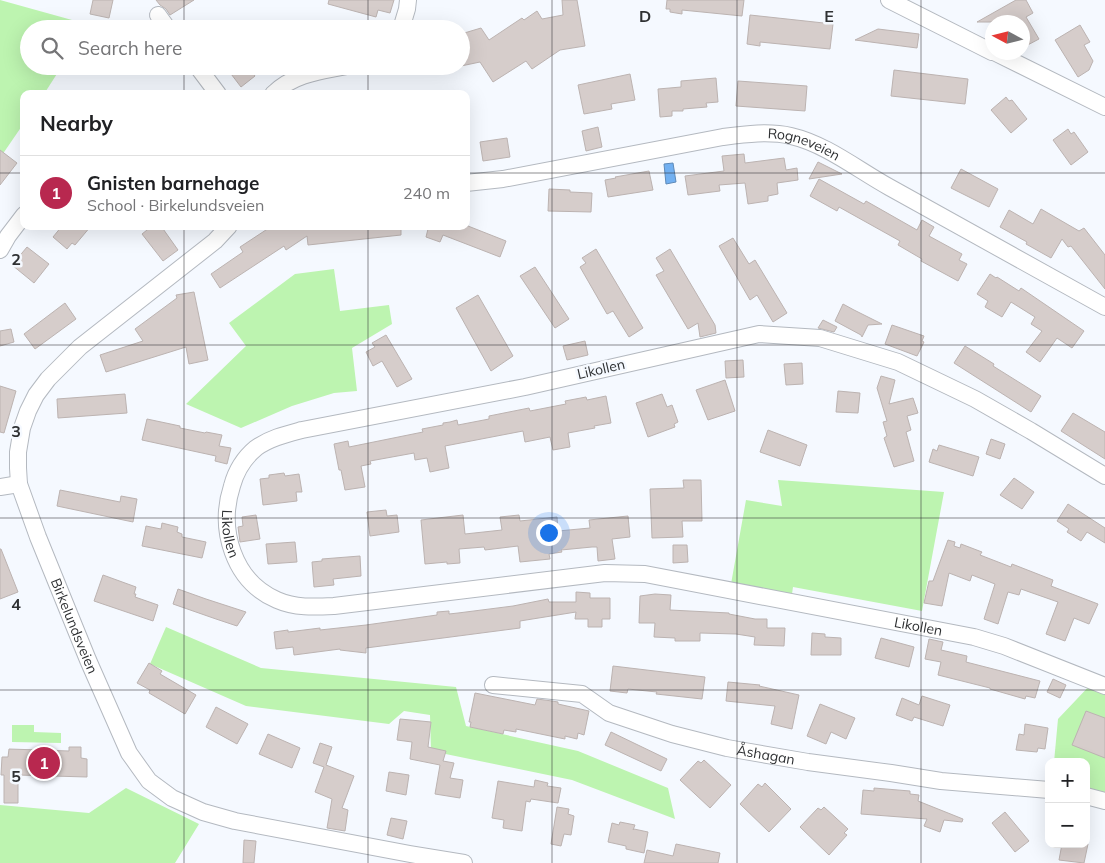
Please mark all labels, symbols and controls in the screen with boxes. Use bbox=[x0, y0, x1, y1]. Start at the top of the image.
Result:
text: D bbox=[639, 6, 651, 26]
text: E bbox=[824, 6, 834, 26]
north arrow bbox=[985, 15, 1030, 60]
search box bbox=[20, 20, 470, 75]
icon: search bbox=[38, 34, 66, 62]
text: Search here bbox=[78, 36, 182, 60]
text: Nearby bbox=[40, 110, 113, 136]
street label: Rogneveien bbox=[767, 124, 843, 164]
text: Gnisten barnehage bbox=[87, 171, 259, 195]
text: 1 bbox=[51, 183, 61, 203]
text: 240 m bbox=[403, 183, 450, 203]
text: School · Birkelundsveien bbox=[87, 195, 264, 215]
text: 2 bbox=[11, 249, 21, 269]
street label: Likollen bbox=[575, 355, 627, 383]
text: 3 bbox=[11, 421, 21, 441]
street label: Likollen bbox=[218, 509, 243, 560]
your location bbox=[536, 520, 562, 546]
street label: Birkelundsveien bbox=[47, 575, 102, 676]
text: 4 bbox=[11, 594, 21, 614]
street label: Likollen bbox=[893, 613, 944, 640]
street label: Åshagan bbox=[735, 741, 796, 769]
pin: 1 bbox=[28, 744, 60, 782]
map controls bbox=[1045, 758, 1090, 848]
button: + bbox=[1045, 758, 1090, 803]
text: 5 bbox=[11, 766, 21, 786]
button: − bbox=[1045, 803, 1090, 848]

